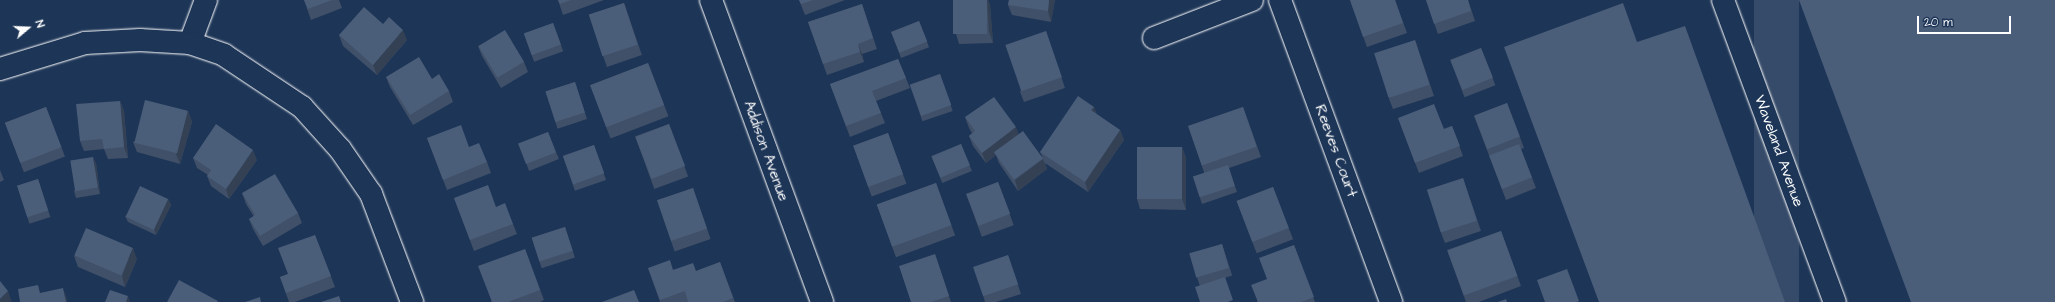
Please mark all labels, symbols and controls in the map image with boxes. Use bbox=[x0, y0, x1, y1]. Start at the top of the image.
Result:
north arrow bbox=[8, 8, 48, 48]
scale bar bbox=[1919, 8, 2013, 34]
text: 20 m bbox=[1924, 14, 1953, 31]
text: N bbox=[32, 18, 48, 30]
street label: Waveland Avenue bbox=[1750, 93, 1808, 209]
street label: Addison Avenue bbox=[740, 98, 792, 204]
street label: Reeves Court bbox=[1311, 102, 1361, 200]

